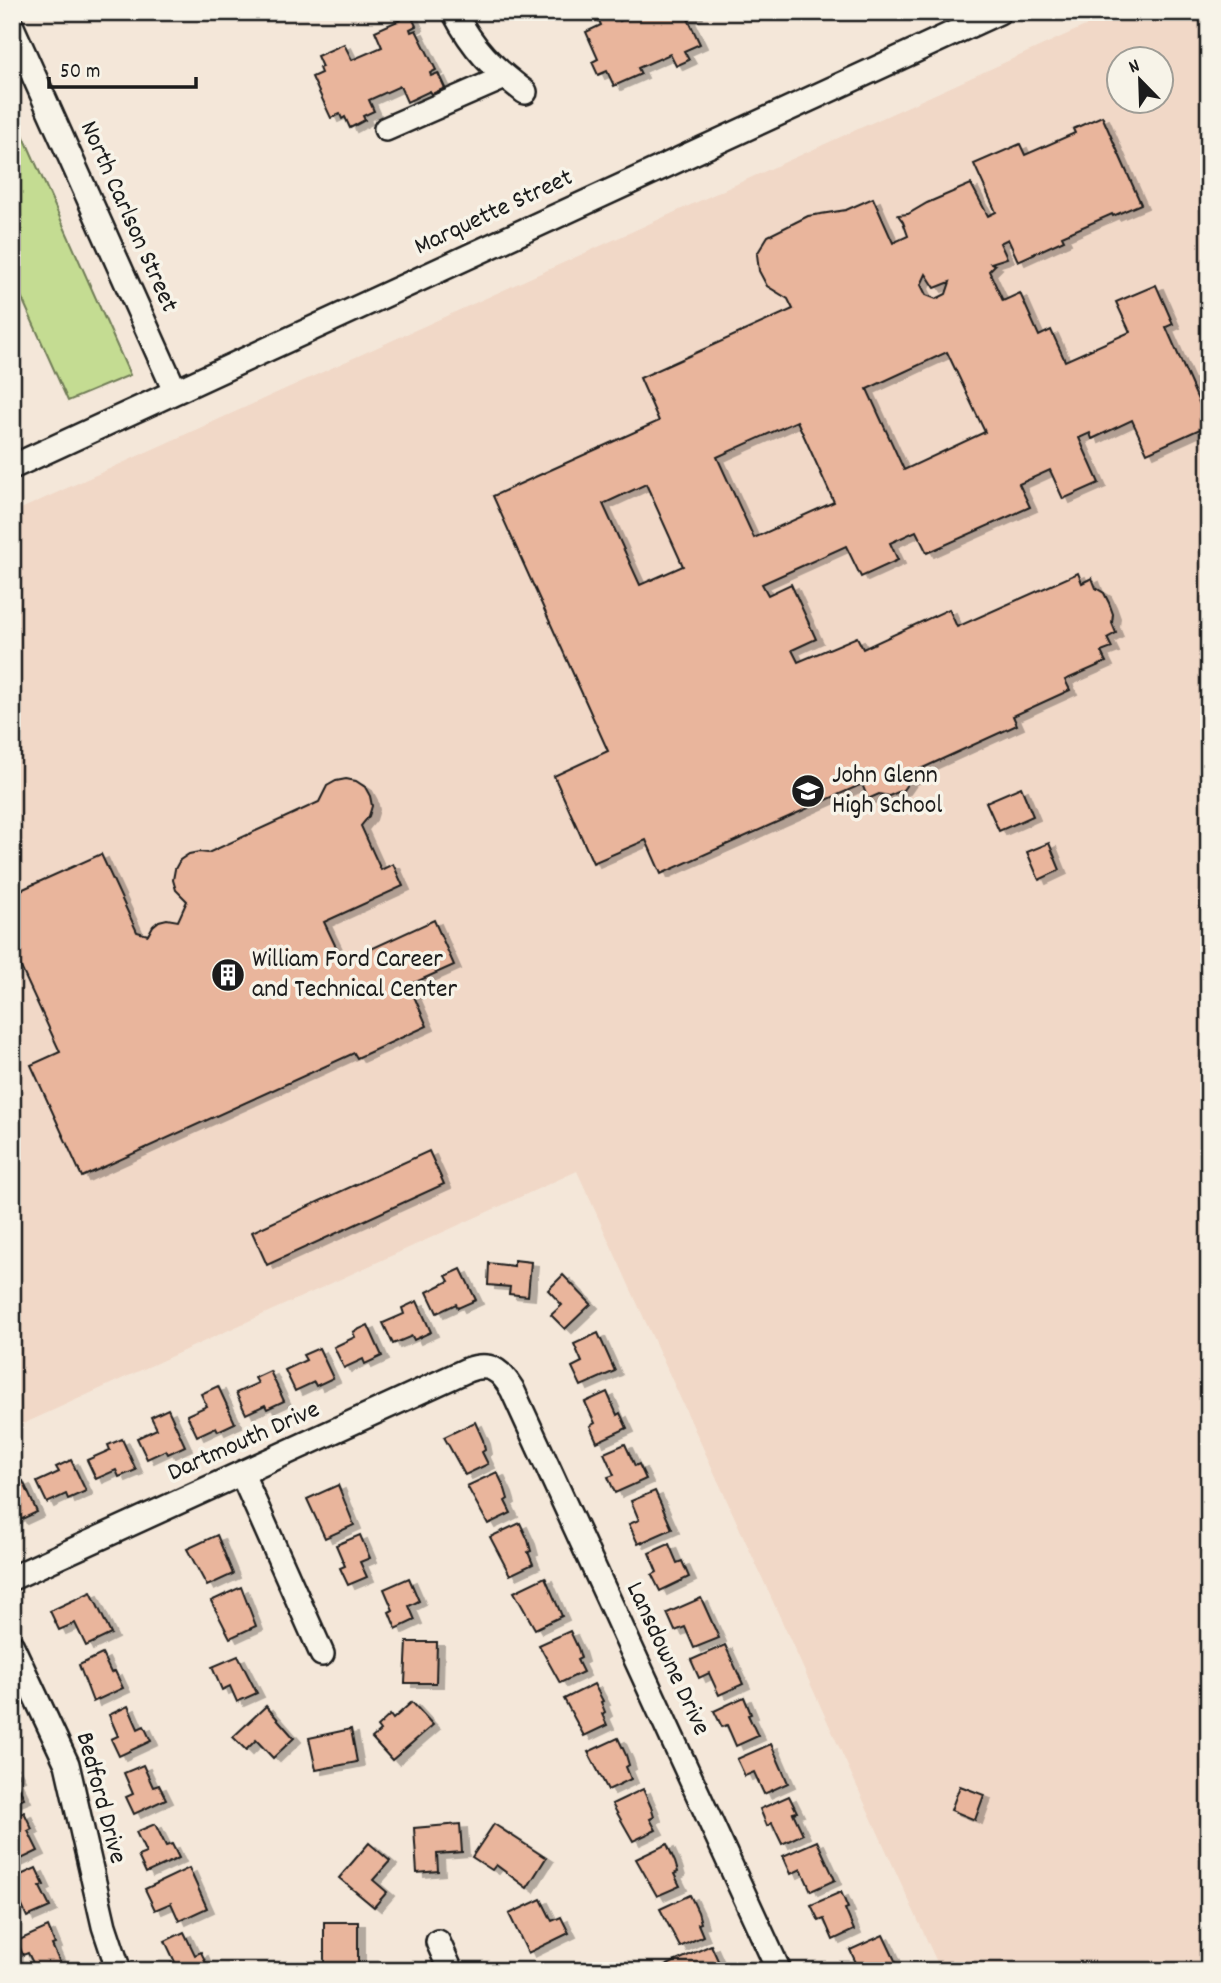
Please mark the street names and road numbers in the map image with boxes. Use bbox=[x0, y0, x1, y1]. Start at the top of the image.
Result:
street label: North Carlson Street bbox=[69, 115, 187, 319]
street label: Marquette Street bbox=[409, 160, 580, 266]
street label: Dartmouth Drive bbox=[162, 1392, 326, 1492]
street label: Lansdowne Drive bbox=[615, 1576, 719, 1742]
street label: Bedford Drive bbox=[65, 1728, 135, 1868]

